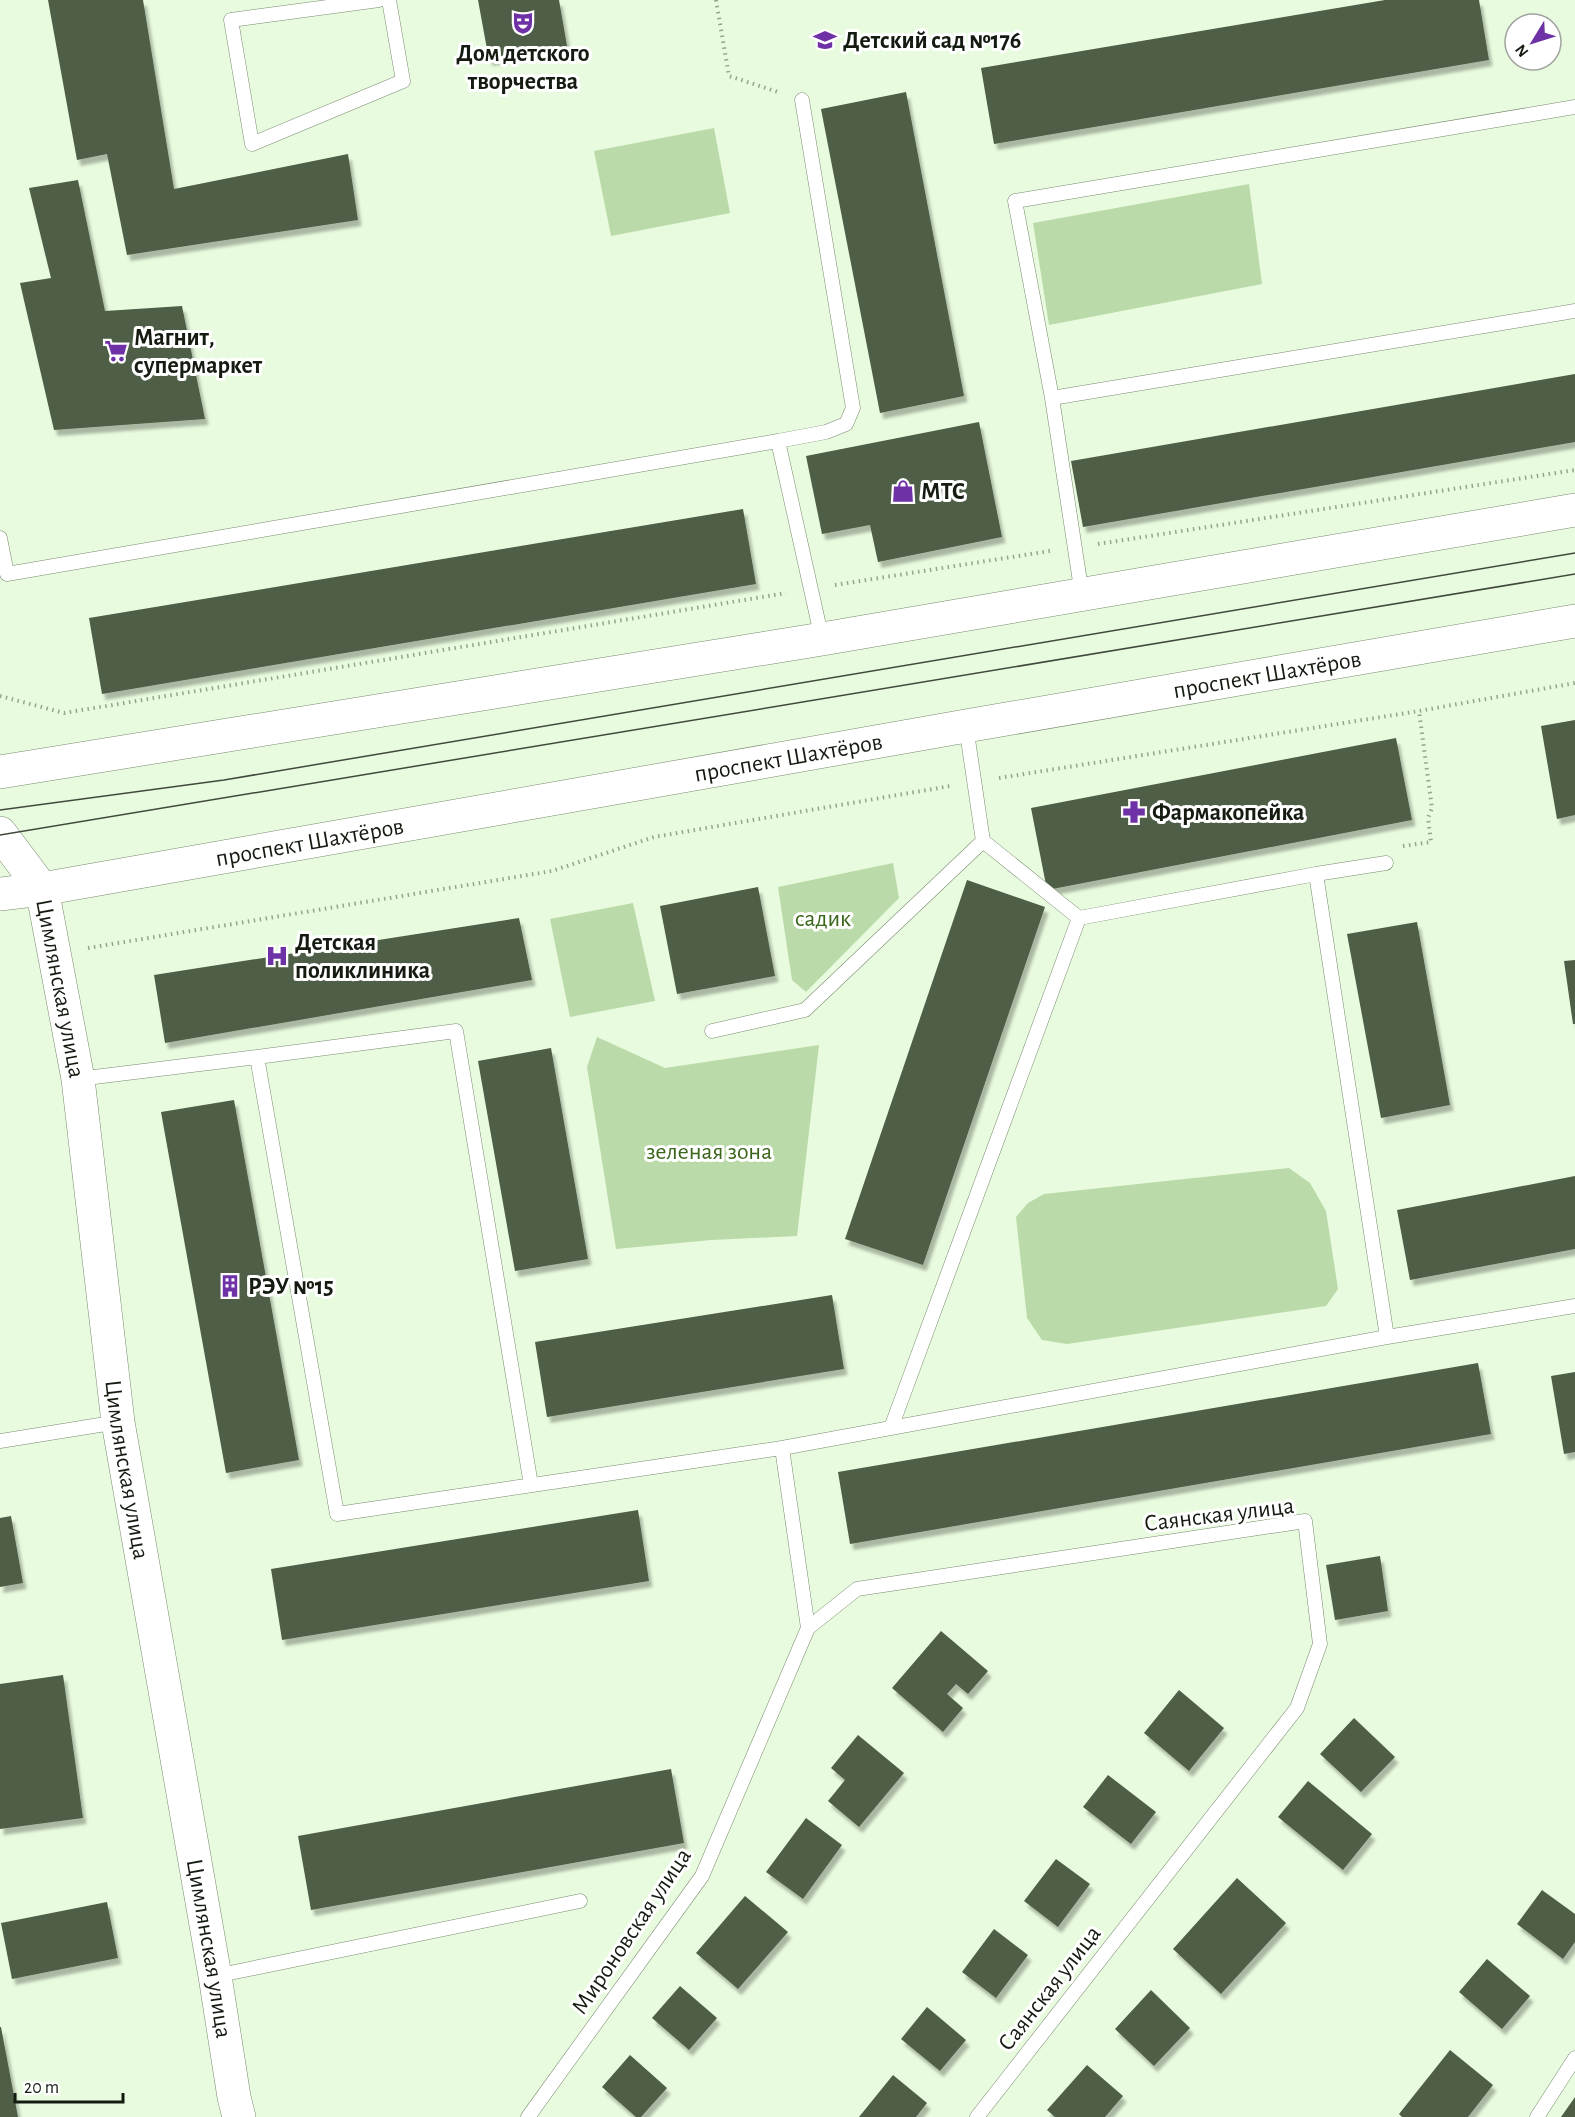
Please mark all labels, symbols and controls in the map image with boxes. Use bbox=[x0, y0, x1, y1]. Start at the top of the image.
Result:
theatre icon: Дом детского творчества bbox=[510, 10, 536, 36]
north arrow bbox=[1503, 12, 1563, 72]
school or university icon: Детский сад №176 bbox=[812, 27, 838, 53]
place label: Детский сад №176 bbox=[843, 29, 1021, 53]
text: N bbox=[1512, 41, 1532, 60]
place label: Дом детского творчества bbox=[456, 42, 590, 94]
place label: Магнит, супермаркет bbox=[134, 326, 263, 378]
supermarket icon: Магнит, супермаркет bbox=[103, 338, 129, 364]
shop icon: МТС bbox=[890, 478, 916, 504]
place label: МТС bbox=[921, 480, 965, 504]
street label: проспект Шахтёров bbox=[1171, 647, 1363, 703]
street label: проспект Шахтёров bbox=[692, 730, 884, 787]
pharmacy icon: Фармакопейка bbox=[1121, 799, 1147, 825]
place label: Фармакопейка bbox=[1152, 801, 1304, 825]
street label: проспект Шахтёров bbox=[214, 814, 406, 871]
street label: Цимлянская улица bbox=[31, 897, 89, 1080]
park label: садик bbox=[795, 907, 851, 931]
place label: Детская поликлиника bbox=[295, 931, 430, 983]
hospital icon: Детская поликлиника bbox=[264, 943, 290, 969]
park label: зеленая зона bbox=[646, 1140, 772, 1164]
building icon: РЭУ №15 bbox=[217, 1273, 243, 1299]
place label: РЭУ №15 bbox=[248, 1275, 334, 1299]
street label: Цимлянская улица bbox=[100, 1378, 153, 1561]
street label: Саянская улица bbox=[1143, 1494, 1296, 1536]
street label: Мироновская улица bbox=[568, 1844, 696, 2019]
street label: Цимлянская улица bbox=[182, 1857, 236, 2040]
street label: Саянская улица bbox=[994, 1922, 1106, 2056]
scale bar bbox=[15, 2066, 123, 2104]
text: 20 m bbox=[24, 2079, 59, 2097]

